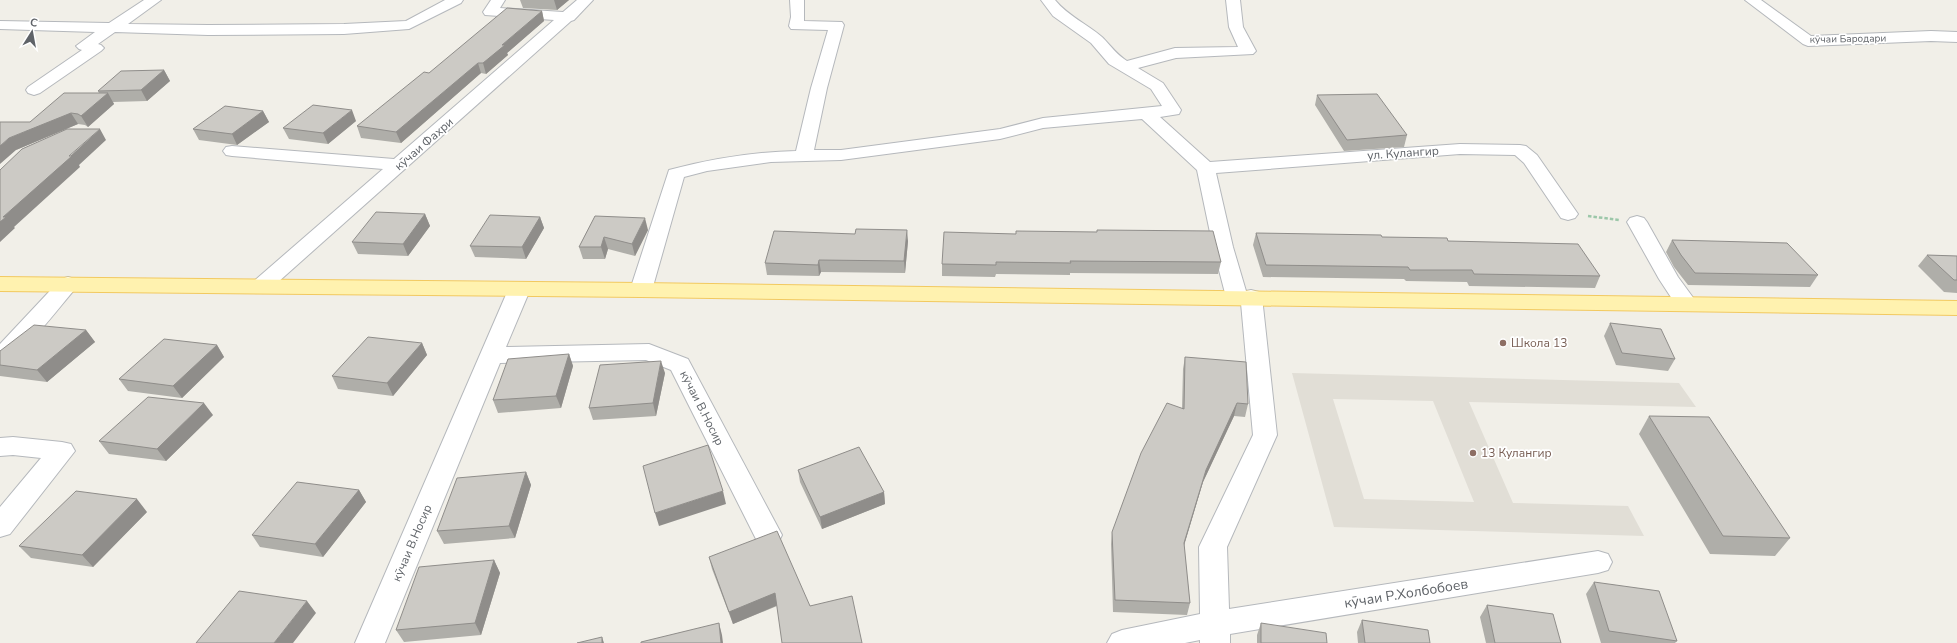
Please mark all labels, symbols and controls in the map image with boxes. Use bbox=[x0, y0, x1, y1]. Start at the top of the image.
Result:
north arrow bbox=[12, 12, 52, 52]
text: С bbox=[29, 15, 39, 31]
street label: кӯчаи Бародари bbox=[1810, 31, 1887, 47]
street label: кӯчаи Фахри bbox=[391, 114, 457, 174]
street label: ул. Кулангир bbox=[1367, 143, 1439, 163]
place label: Школа 13 bbox=[1511, 335, 1567, 351]
marker: Школа 13 bbox=[1498, 338, 1508, 348]
street label: кӯчаи В.Носир bbox=[676, 368, 728, 448]
place label: 13 Кулангир bbox=[1481, 445, 1552, 461]
marker: 13 Кулангир bbox=[1468, 448, 1478, 458]
street label: кӯчаи В.Носир bbox=[389, 502, 435, 584]
street label: кӯчаи Р.Холбобоев bbox=[1343, 574, 1470, 613]

